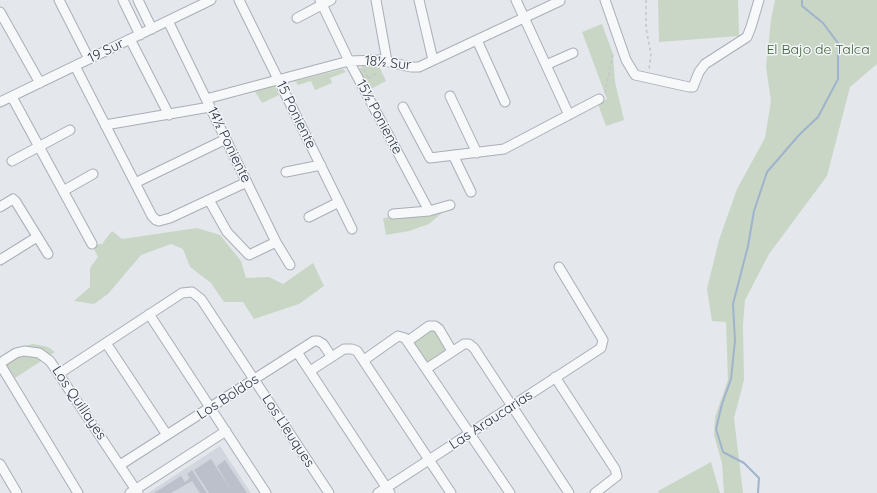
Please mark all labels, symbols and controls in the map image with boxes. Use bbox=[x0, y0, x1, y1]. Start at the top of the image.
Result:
street label: 19 Sur bbox=[85, 35, 127, 67]
park label: El Bajo de Talca bbox=[766, 42, 870, 58]
street label: 18½ Sur bbox=[364, 52, 412, 74]
street label: 15½ Poniente bbox=[352, 77, 406, 157]
street label: 15 Poniente bbox=[272, 79, 320, 151]
street label: 14½ Poniente bbox=[204, 105, 254, 185]
street label: Los Quillayes bbox=[48, 363, 110, 443]
street label: Los Boldos bbox=[194, 371, 262, 423]
street label: Las Araucarias bbox=[446, 387, 536, 453]
street label: Los Lleuques bbox=[258, 391, 318, 471]

